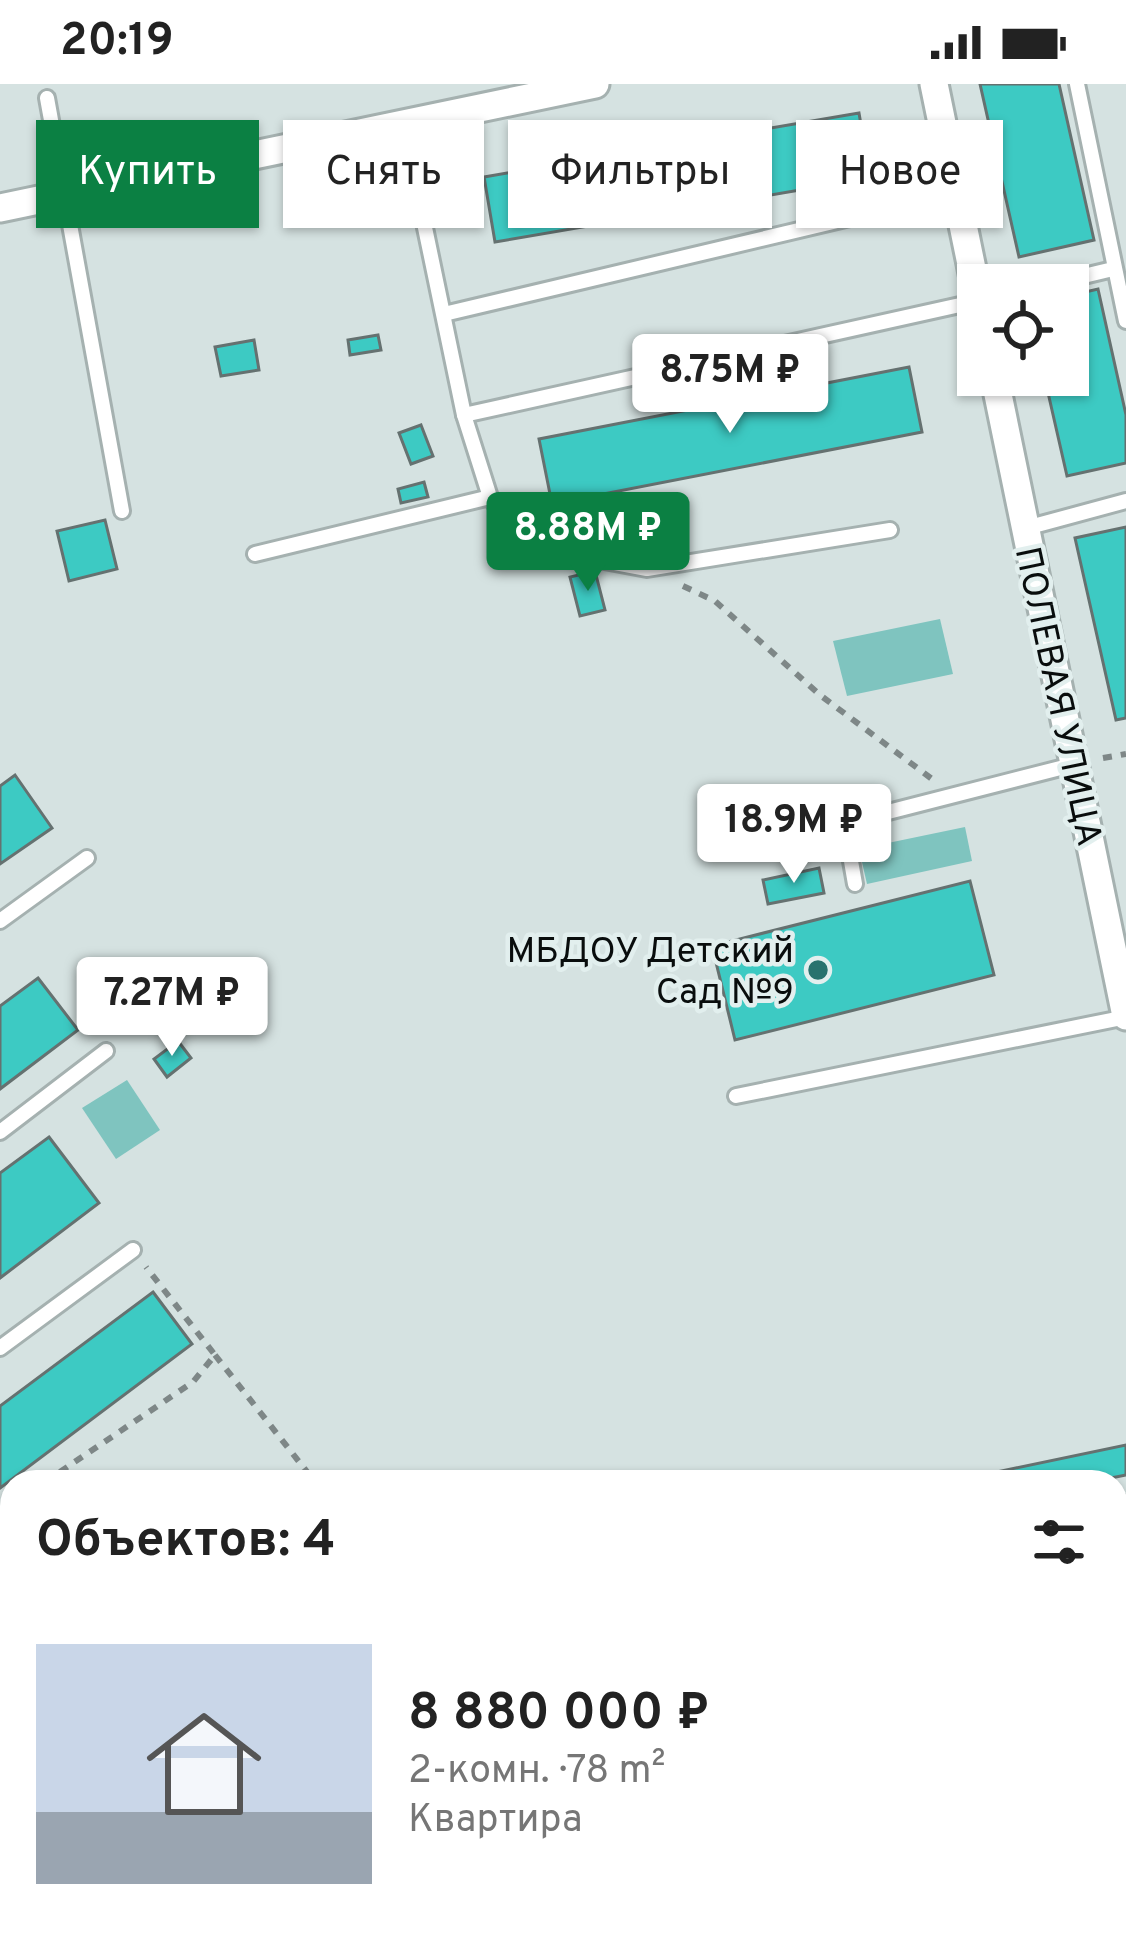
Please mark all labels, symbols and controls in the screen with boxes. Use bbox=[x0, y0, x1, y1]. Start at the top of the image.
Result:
text: 20:19 bbox=[60, 14, 174, 71]
chip: Купить bbox=[36, 120, 259, 228]
chip: Снять bbox=[283, 120, 484, 228]
chip: Фильтры bbox=[508, 120, 772, 228]
chip: Новое bbox=[796, 120, 1003, 228]
map controls bbox=[957, 264, 1089, 396]
button: locate bbox=[957, 264, 1089, 396]
pin: 8.75M ₽ bbox=[619, 334, 841, 436]
text: 8.75M ₽ bbox=[659, 348, 801, 397]
pin: 8.88M ₽ bbox=[477, 492, 699, 594]
text: 8.88M ₽ bbox=[514, 506, 662, 555]
street label: ПОЛЕВАЯ УЛИЦА bbox=[1002, 543, 1110, 851]
pin: 18.9M ₽ bbox=[683, 784, 905, 886]
text: 18.9M ₽ bbox=[724, 798, 864, 847]
place label: МБДОУ Детский Сад №9 bbox=[507, 930, 794, 1017]
pin: 7.27M ₽ bbox=[61, 957, 283, 1059]
marker: МБДОУ Детский Сад №9 bbox=[805, 957, 831, 983]
text: 7.27M ₽ bbox=[104, 971, 240, 1020]
icon: filters bbox=[1026, 1509, 1092, 1575]
text: Объектов: 4 bbox=[36, 1510, 336, 1575]
text: 8 880 000 ₽ bbox=[408, 1683, 710, 1748]
icon: home bbox=[132, 1692, 276, 1836]
text: 2-комн. · 78 m² bbox=[408, 1748, 666, 1797]
text: Квартира bbox=[408, 1797, 582, 1846]

